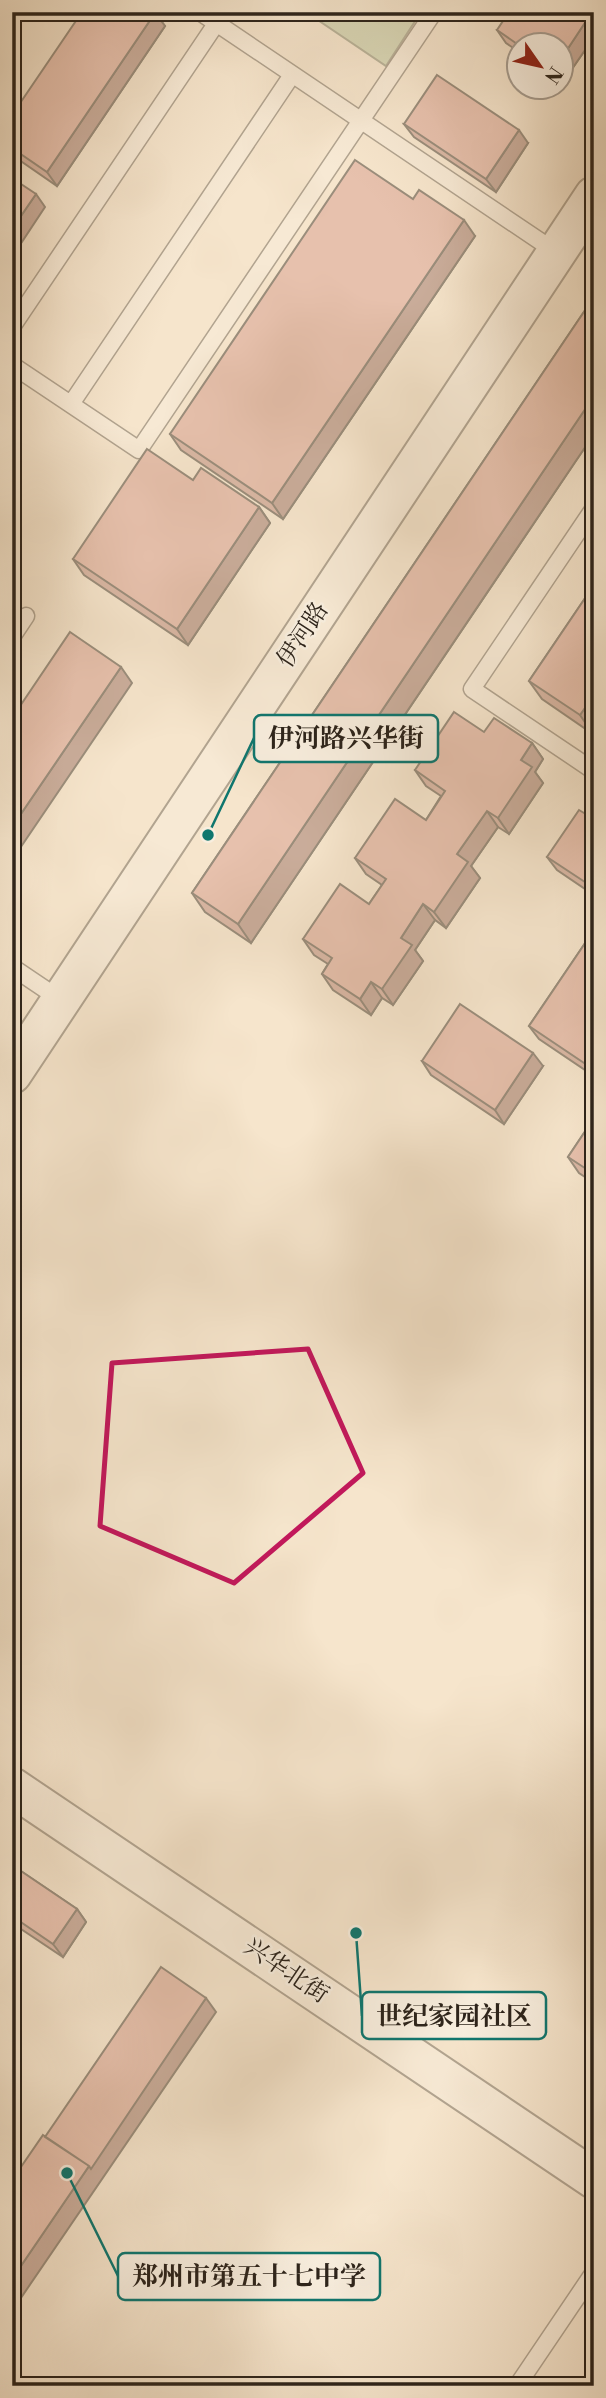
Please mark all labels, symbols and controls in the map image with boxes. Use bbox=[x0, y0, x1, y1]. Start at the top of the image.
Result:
north arrow bbox=[504, 32, 574, 102]
text: N bbox=[539, 62, 567, 88]
street label: 伊河路 bbox=[271, 597, 335, 673]
callout: 伊河路兴华街 bbox=[254, 715, 438, 762]
text: 伊河路兴华街 bbox=[268, 723, 424, 755]
street label: 兴华北街 bbox=[238, 1932, 334, 2010]
callout: 世纪家园社区 bbox=[362, 1992, 546, 2039]
text: 世纪家园社区 bbox=[376, 2001, 532, 2033]
callout: 郑州市第五十七中学 bbox=[118, 2253, 380, 2300]
text: 郑州市第五十七中学 bbox=[132, 2261, 366, 2293]

